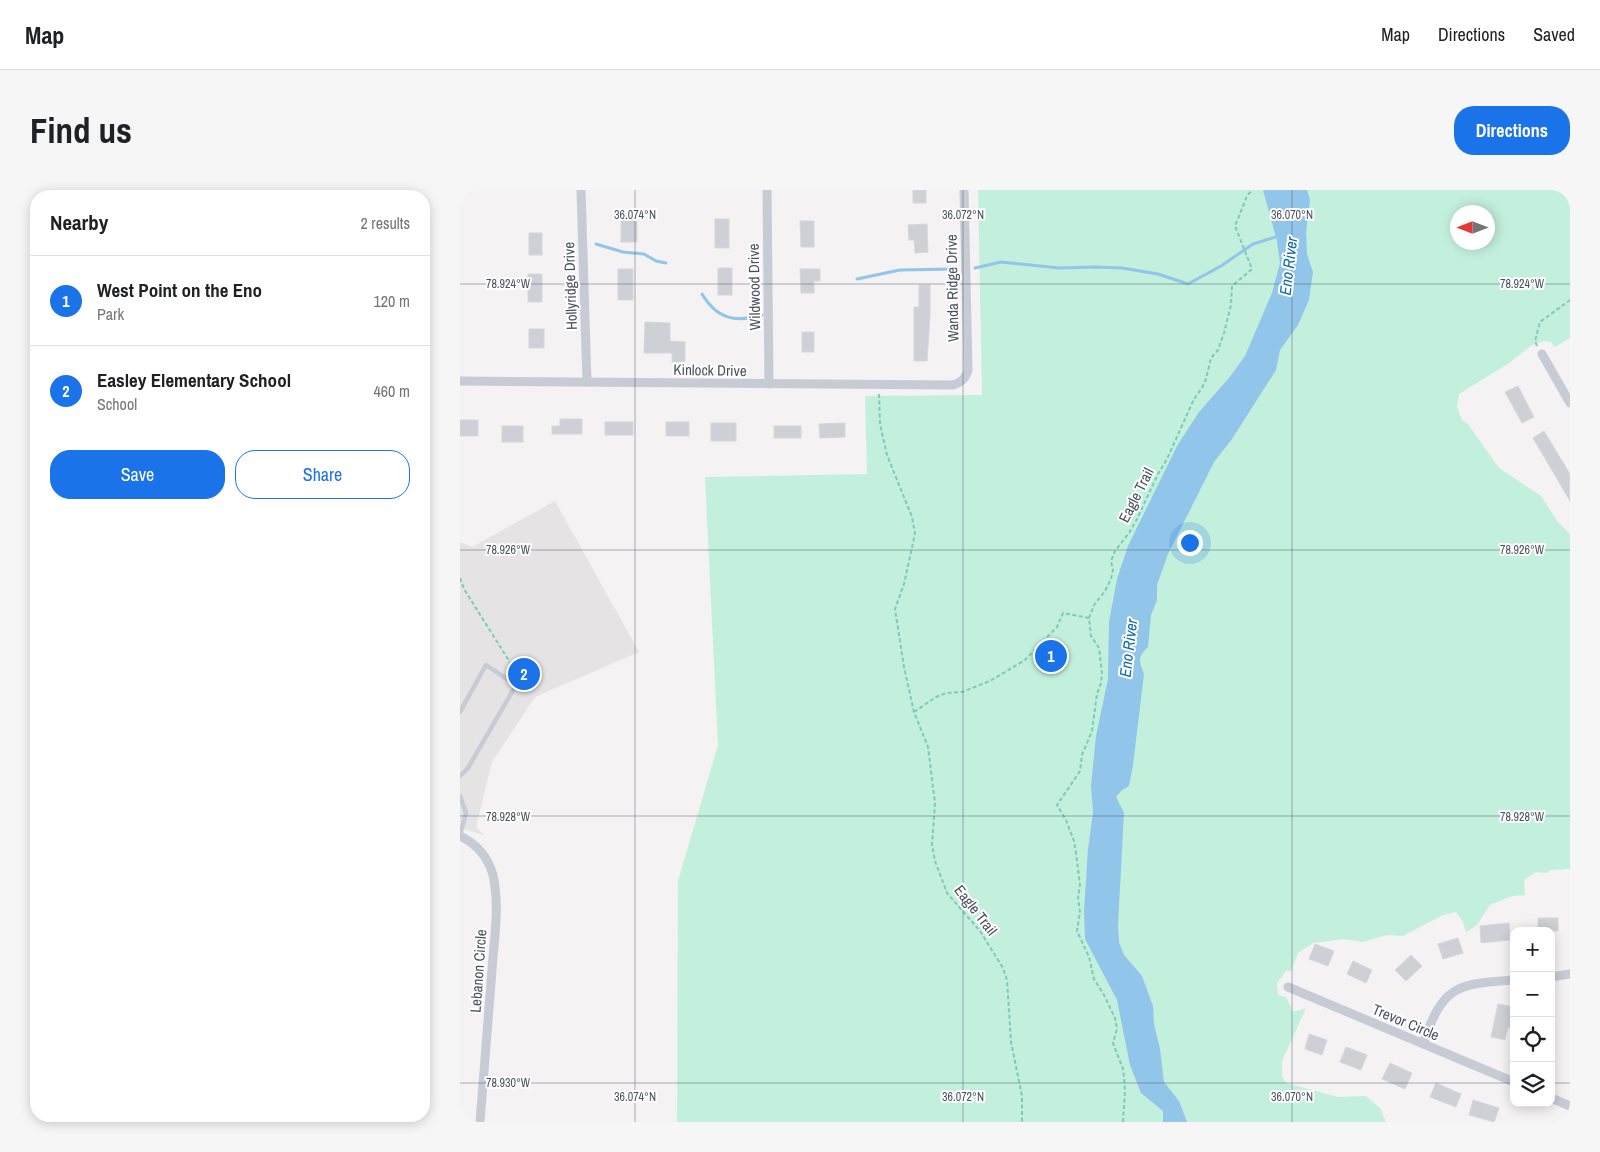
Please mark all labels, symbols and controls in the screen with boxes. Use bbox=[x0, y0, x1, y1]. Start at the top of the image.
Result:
text: Map bbox=[25, 19, 64, 51]
text: Map bbox=[1381, 22, 1410, 47]
text: Directions bbox=[1438, 22, 1505, 47]
text: Saved bbox=[1533, 22, 1575, 47]
button: Directions bbox=[1454, 106, 1570, 155]
text: Find us bbox=[30, 107, 132, 154]
north arrow bbox=[1450, 205, 1495, 250]
text: 36.074°N bbox=[614, 207, 656, 223]
text: 36.072°N bbox=[942, 207, 984, 223]
text: 36.070°N bbox=[1271, 207, 1313, 223]
text: Nearby bbox=[50, 208, 108, 237]
text: 2 results bbox=[360, 212, 410, 234]
street label: Wanda Ridge Drive bbox=[941, 234, 963, 342]
water label: Eno River bbox=[1274, 235, 1303, 296]
street label: Hollyridge Drive bbox=[558, 241, 582, 330]
street label: Wildwood Drive bbox=[743, 243, 765, 331]
text: 78.924°W bbox=[486, 276, 531, 292]
text: 78.924°W bbox=[1500, 276, 1545, 292]
text: West Point on the Eno bbox=[97, 277, 262, 303]
text: 1 bbox=[62, 290, 70, 312]
text: 120 m bbox=[374, 290, 410, 312]
text: Park bbox=[97, 303, 124, 325]
street label: Kinlock Drive bbox=[673, 359, 747, 381]
text: Easley Elementary School bbox=[97, 367, 291, 393]
text: 2 bbox=[62, 380, 70, 402]
text: 460 m bbox=[374, 380, 410, 402]
text: School bbox=[97, 393, 137, 415]
button: Save bbox=[50, 450, 225, 499]
button: Share bbox=[235, 450, 410, 499]
street label: Eagle Trail bbox=[1113, 464, 1159, 526]
your location bbox=[1177, 530, 1203, 556]
text: 78.926°W bbox=[486, 542, 531, 558]
text: 78.926°W bbox=[1500, 542, 1545, 558]
water label: Eno River bbox=[1114, 617, 1143, 678]
pin: 1 bbox=[1035, 637, 1067, 675]
pin: 2 bbox=[508, 655, 540, 693]
text: 78.928°W bbox=[486, 809, 531, 825]
text: 78.928°W bbox=[1500, 809, 1545, 825]
street label: Eagle Trail bbox=[950, 880, 1002, 940]
map controls bbox=[1510, 927, 1555, 1107]
button: + bbox=[1510, 927, 1555, 972]
street label: Lebanon Circle bbox=[465, 929, 491, 1013]
button: − bbox=[1510, 972, 1555, 1017]
street label: Trevor Circle bbox=[1369, 999, 1443, 1046]
button: locate bbox=[1510, 1017, 1555, 1062]
button: layers bbox=[1510, 1062, 1555, 1107]
text: 78.930°W bbox=[486, 1075, 531, 1091]
text: 36.074°N bbox=[614, 1089, 656, 1105]
text: 36.072°N bbox=[942, 1089, 984, 1105]
text: 36.070°N bbox=[1271, 1089, 1313, 1105]

